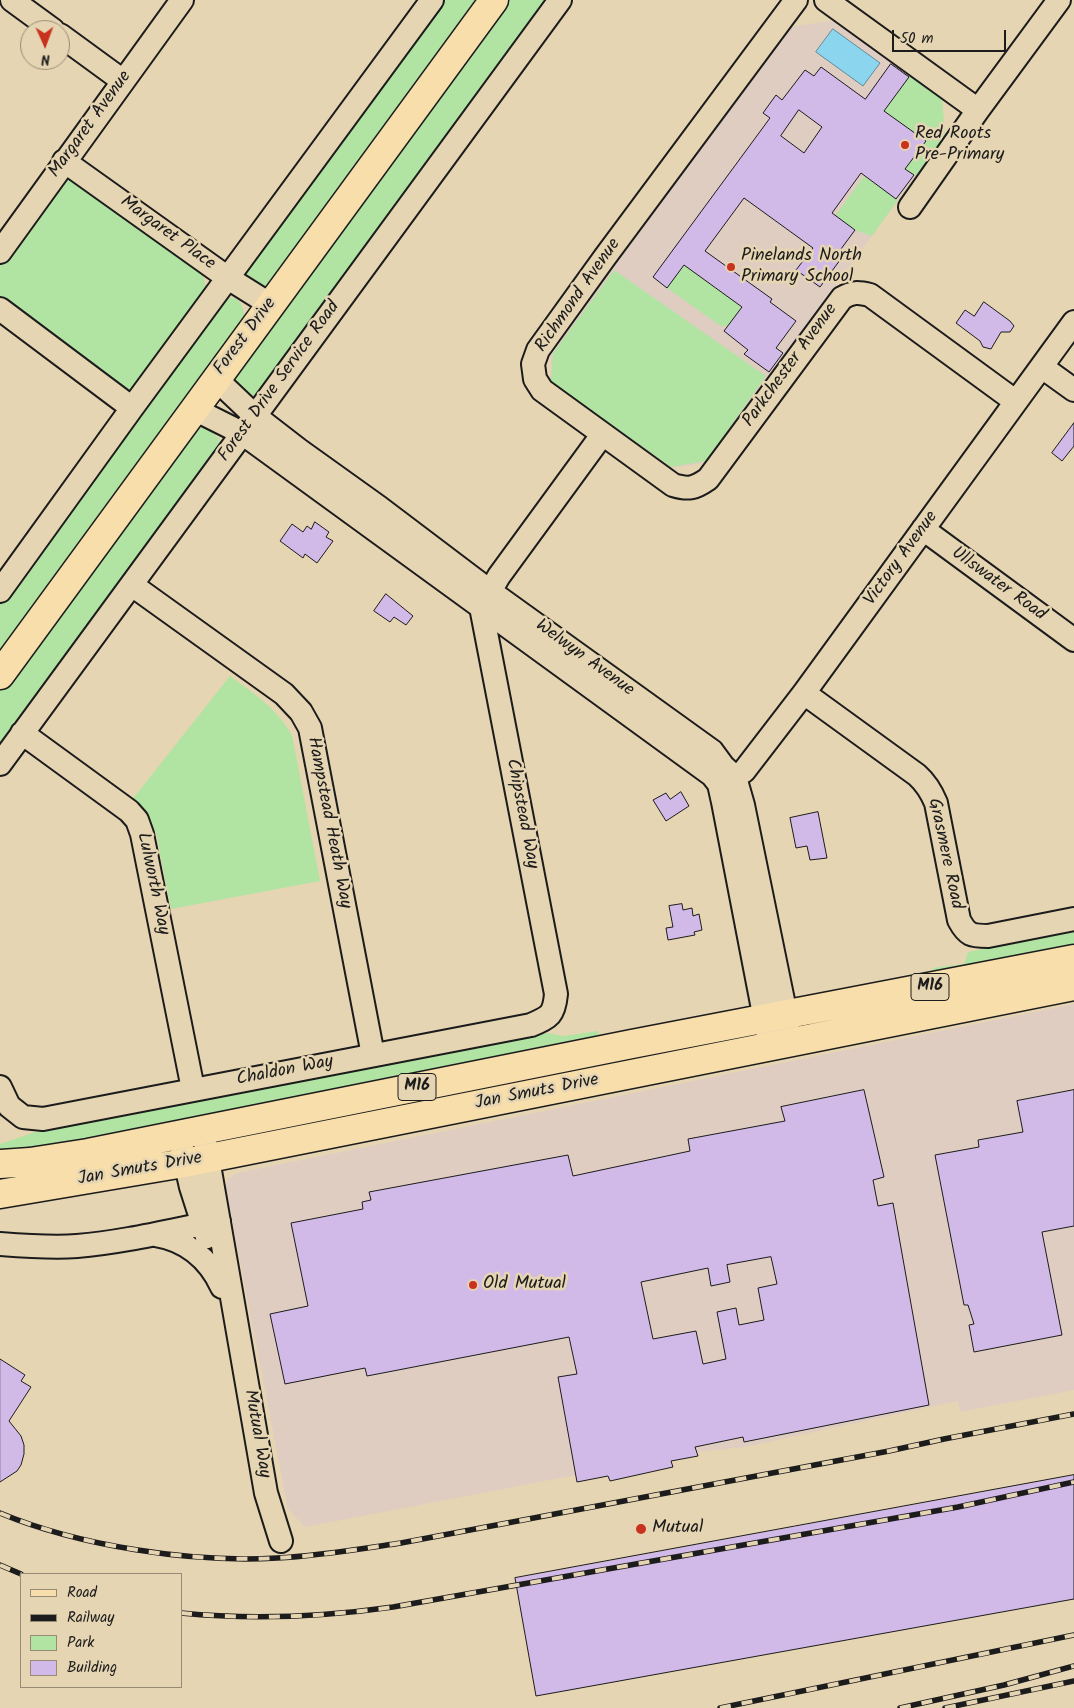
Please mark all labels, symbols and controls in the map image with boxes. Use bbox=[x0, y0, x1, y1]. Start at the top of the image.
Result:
north arrow bbox=[20, 20, 70, 70]
scale bar bbox=[894, 20, 1008, 52]
text: 50 m bbox=[900, 27, 934, 51]
text: N bbox=[41, 48, 50, 70]
street label: Margaret Avenue bbox=[45, 67, 137, 183]
place label: Red Roots Pre-Primary bbox=[915, 124, 1004, 166]
marker: Red Roots Pre-Primary bbox=[899, 139, 911, 151]
street label: Margaret Place bbox=[115, 192, 219, 276]
street label: Richmond Avenue bbox=[532, 235, 626, 357]
place label: Pinelands North Primary School bbox=[741, 246, 862, 288]
marker: Pinelands North Primary School bbox=[725, 261, 737, 273]
street label: Forest Drive bbox=[210, 294, 282, 380]
street label: Forest Drive Service Road bbox=[214, 298, 346, 466]
street label: Parkchester Avenue bbox=[739, 300, 843, 432]
street label: Victory Avenue bbox=[860, 508, 944, 610]
street label: Ullswater Road bbox=[946, 543, 1050, 627]
street label: Welwyn Avenue bbox=[530, 616, 638, 702]
street label: Hampstead Heath Way bbox=[301, 735, 355, 911]
street label: Chipstead Way bbox=[500, 757, 542, 871]
street label: Grasmere Road bbox=[922, 797, 966, 911]
street label: Lulworth Way bbox=[131, 831, 173, 937]
road number: M16 bbox=[911, 974, 949, 1000]
street label: Chaldon Way bbox=[235, 1052, 335, 1092]
street label: Jan Smuts Drive bbox=[473, 1070, 601, 1116]
road number: M16 bbox=[398, 1074, 436, 1100]
street label: Jan Smuts Drive bbox=[76, 1148, 204, 1192]
place label: Old Mutual bbox=[483, 1274, 566, 1296]
marker: Old Mutual bbox=[467, 1279, 479, 1291]
street label: Mutual Way bbox=[238, 1388, 274, 1480]
place label: Mutual bbox=[652, 1518, 703, 1540]
marker: Mutual bbox=[634, 1522, 648, 1536]
legend bbox=[20, 1573, 182, 1688]
text: Road bbox=[67, 1581, 97, 1605]
text: Railway bbox=[67, 1606, 114, 1630]
text: Park bbox=[67, 1631, 94, 1655]
text: Building bbox=[67, 1656, 117, 1680]

